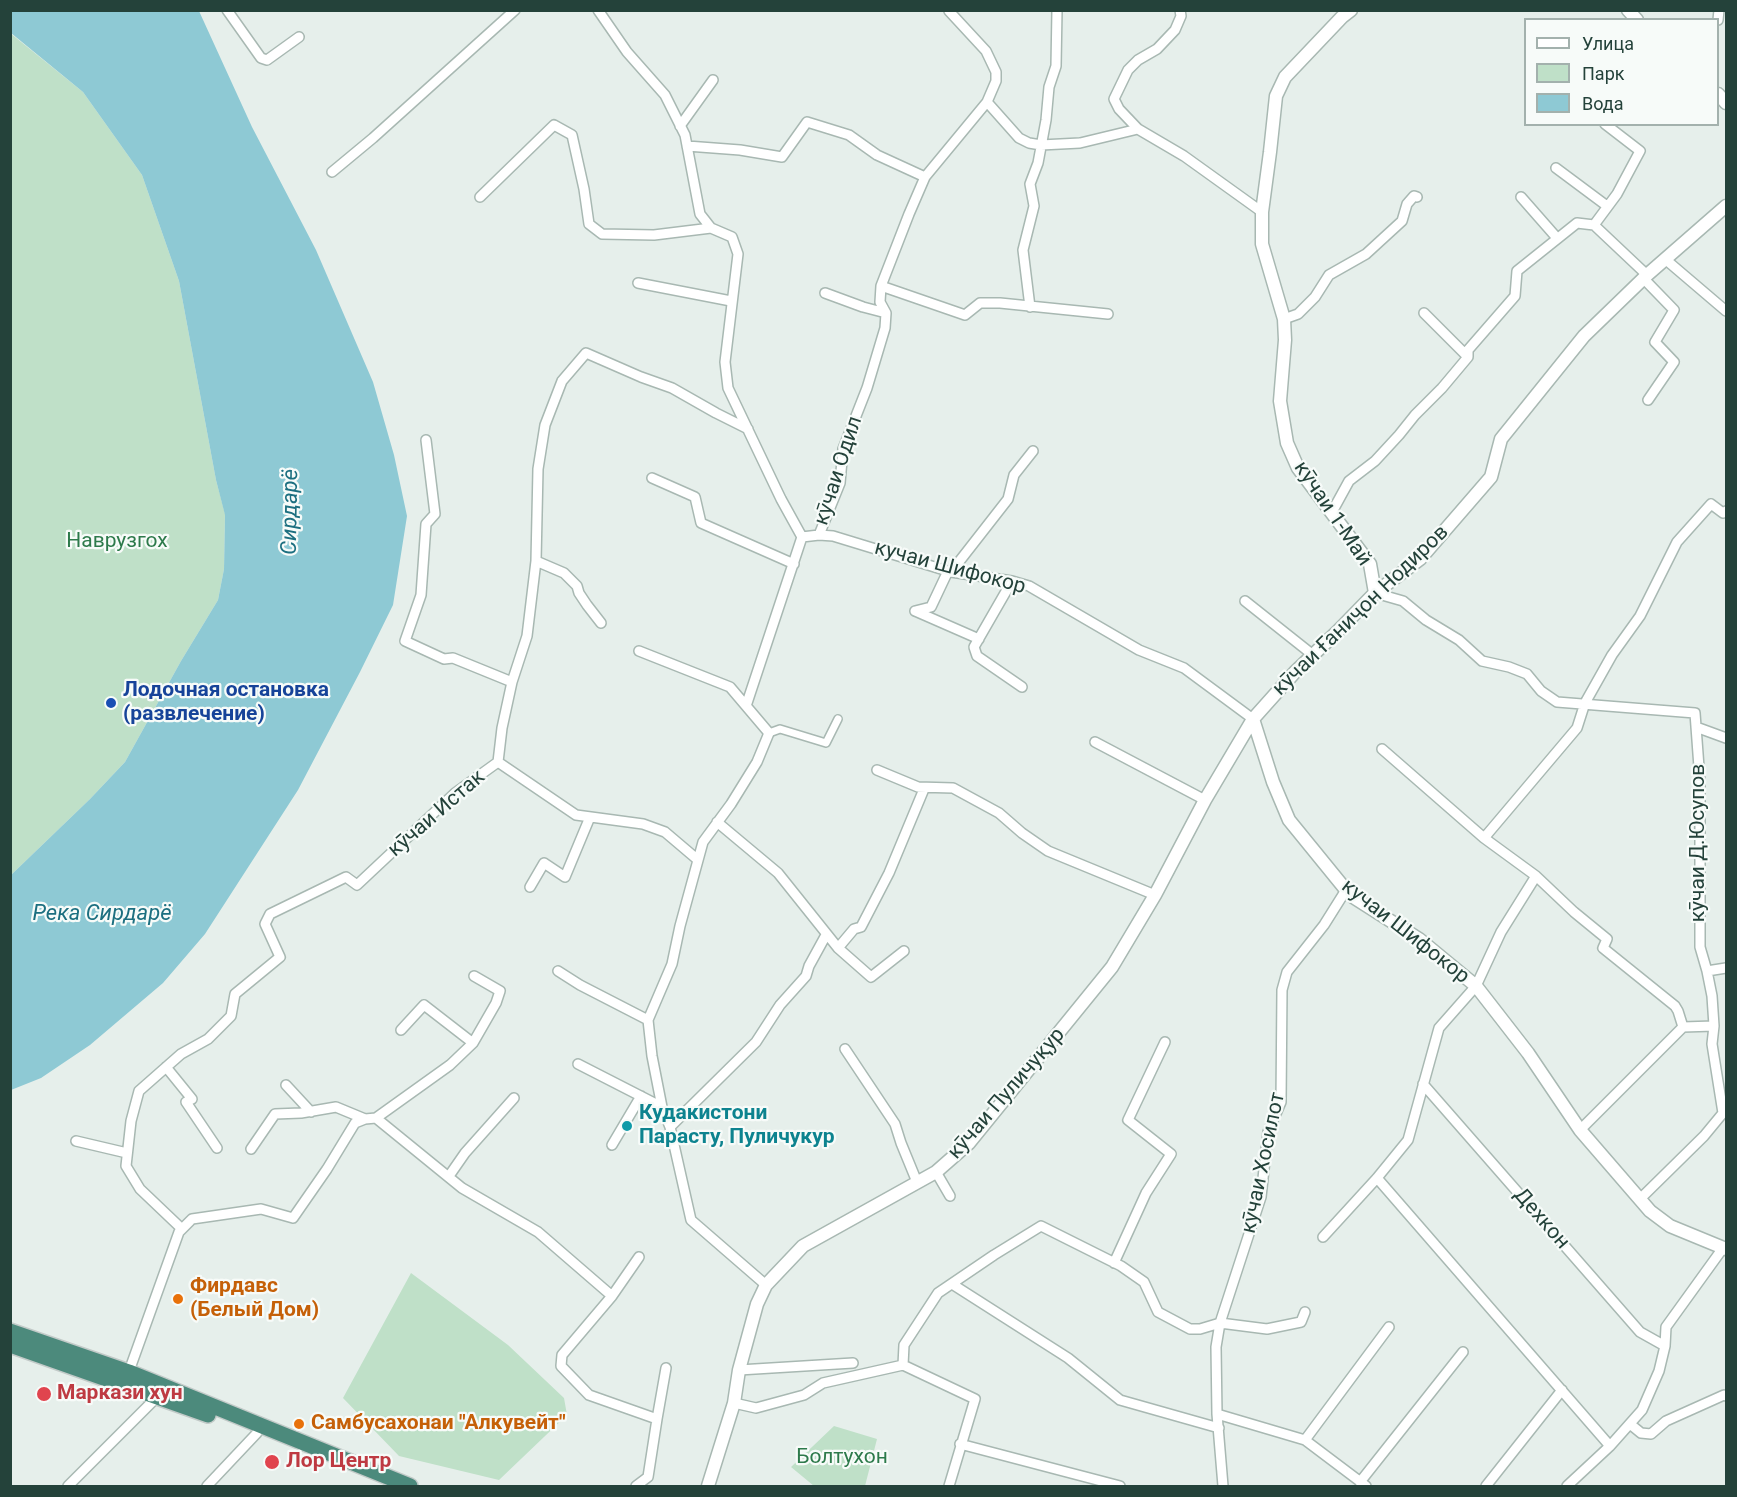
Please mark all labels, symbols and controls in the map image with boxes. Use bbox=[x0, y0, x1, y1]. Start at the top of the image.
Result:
legend bbox=[1524, 18, 1719, 126]
text: Улица bbox=[1582, 33, 1634, 54]
text: Парк bbox=[1582, 63, 1624, 84]
text: Вода bbox=[1582, 93, 1624, 114]
street label: кӯчаи Одил bbox=[810, 413, 868, 529]
street label: кӯчаи 1-Май bbox=[1288, 457, 1376, 571]
water label: Сирдарё bbox=[277, 469, 305, 555]
street label: кӯчаи Ғаниҷон Нодиров bbox=[1268, 520, 1454, 702]
park label: Наврузгох bbox=[66, 529, 168, 555]
street label: кучаи Шифокор bbox=[872, 536, 1028, 600]
place label: Лодочная остановка (развлечение) bbox=[123, 678, 329, 728]
marker: Лодочная остановка (развлечение) bbox=[104, 696, 118, 710]
street label: кӯчаи Д.Юсупов bbox=[1686, 764, 1712, 922]
street label: кӯчаи Истак bbox=[383, 765, 491, 863]
street label: кучаи Шифокор bbox=[1336, 874, 1474, 990]
water label: Река Сирдарё bbox=[33, 901, 171, 927]
street label: кӯчаи Пуличуқур bbox=[943, 1023, 1071, 1165]
street label: кӯчаи Хосилот bbox=[1237, 1090, 1291, 1236]
place label: Кудакистони Парасту, Пуличукур bbox=[639, 1101, 835, 1151]
marker: Кудакистони Парасту, Пуличукур bbox=[620, 1119, 634, 1133]
street label: Дехкон bbox=[1508, 1183, 1574, 1255]
place label: Фирдавс (Белый Дом) bbox=[190, 1274, 319, 1324]
marker: Фирдавс (Белый Дом) bbox=[171, 1292, 185, 1306]
place label: Маркази хун bbox=[57, 1381, 183, 1407]
marker: Маркази хун bbox=[35, 1385, 53, 1403]
place label: Самбусахонаи "Алкувейт" bbox=[311, 1411, 566, 1437]
marker: Самбусахонаи "Алкувейт" bbox=[292, 1417, 306, 1431]
park label: Болтухон bbox=[796, 1445, 888, 1471]
place label: Лор Центр bbox=[286, 1449, 391, 1475]
marker: Лор Центр bbox=[263, 1453, 281, 1471]

